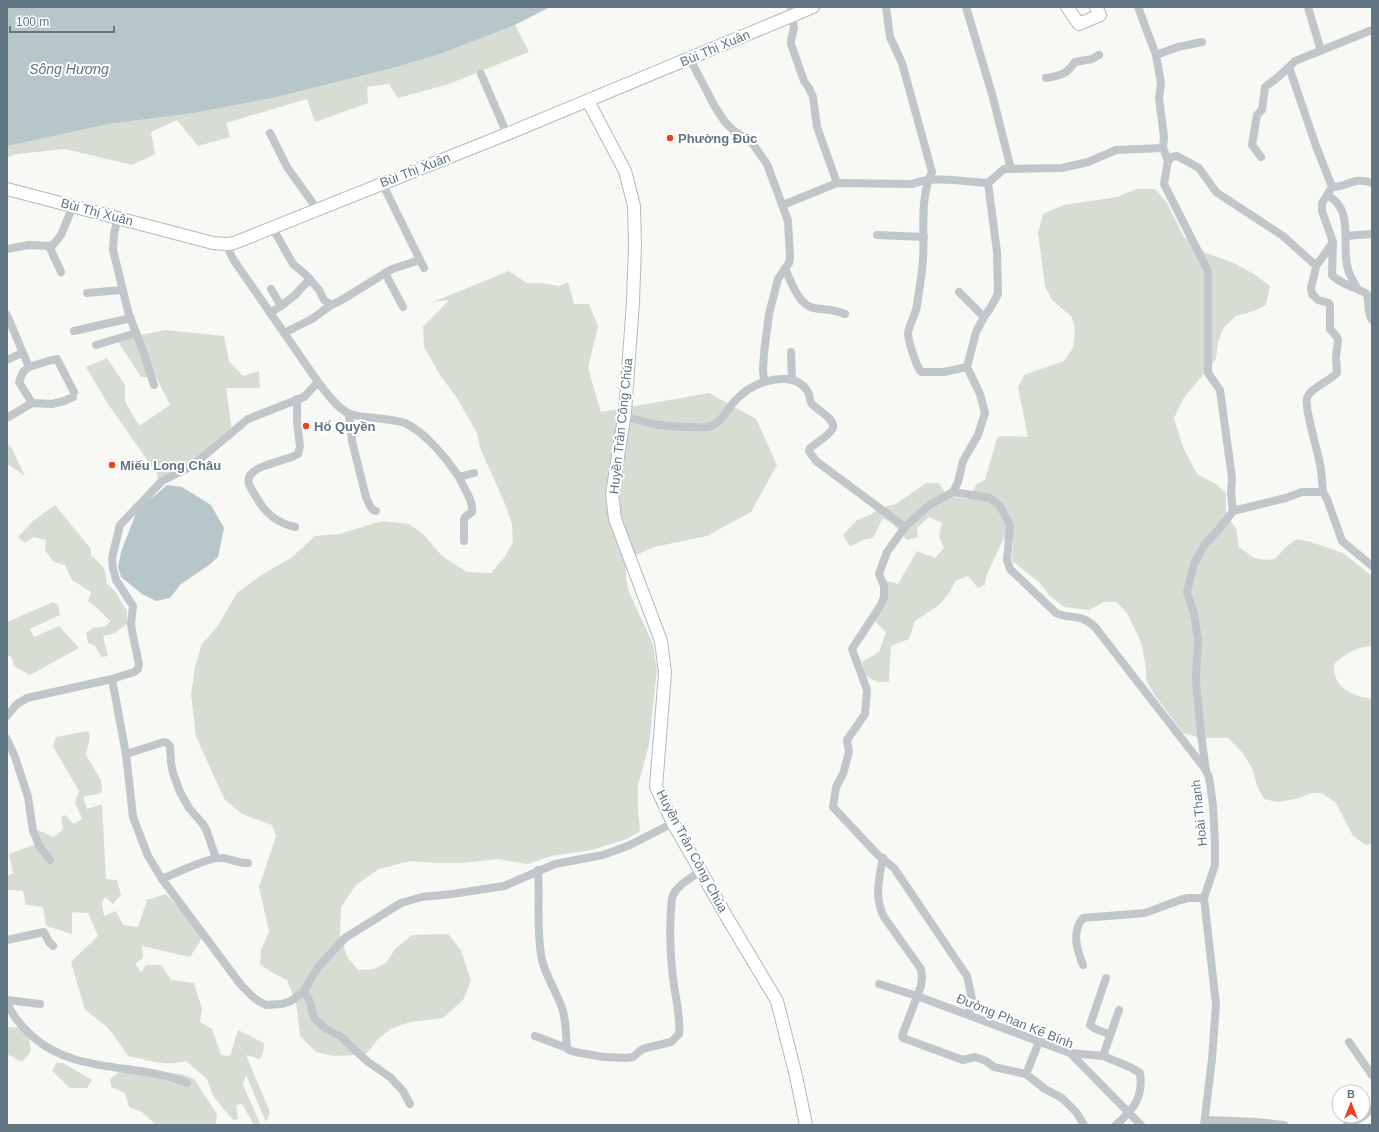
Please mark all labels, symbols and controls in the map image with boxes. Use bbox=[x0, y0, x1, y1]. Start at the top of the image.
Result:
scale bar bbox=[10, 8, 114, 34]
text: 100 m bbox=[16, 15, 49, 29]
street label: Bùi Thị Xuân bbox=[678, 27, 752, 69]
water label: Sông Hương bbox=[29, 61, 109, 77]
place label: Phường Đúc bbox=[678, 131, 757, 146]
marker: Phường Đúc bbox=[665, 133, 675, 143]
street label: Bùi Thị Xuân bbox=[378, 150, 452, 190]
street label: Bùi Thị Xuân bbox=[59, 195, 135, 229]
street label: Huyền Trân Công Chúa bbox=[606, 357, 636, 495]
place label: Hổ Quyền bbox=[314, 419, 375, 434]
marker: Hổ Quyền bbox=[301, 421, 311, 431]
place label: Miếu Long Châu bbox=[120, 458, 221, 473]
marker: Miếu Long Châu bbox=[107, 460, 117, 470]
street label: Hoài Thanh bbox=[1188, 779, 1210, 847]
street label: Huyền Trân Công Chúa bbox=[653, 787, 731, 915]
street label: Đường Phan Kế Bính bbox=[954, 991, 1076, 1051]
north arrow bbox=[1331, 1084, 1371, 1124]
text: B bbox=[1347, 1088, 1355, 1100]

